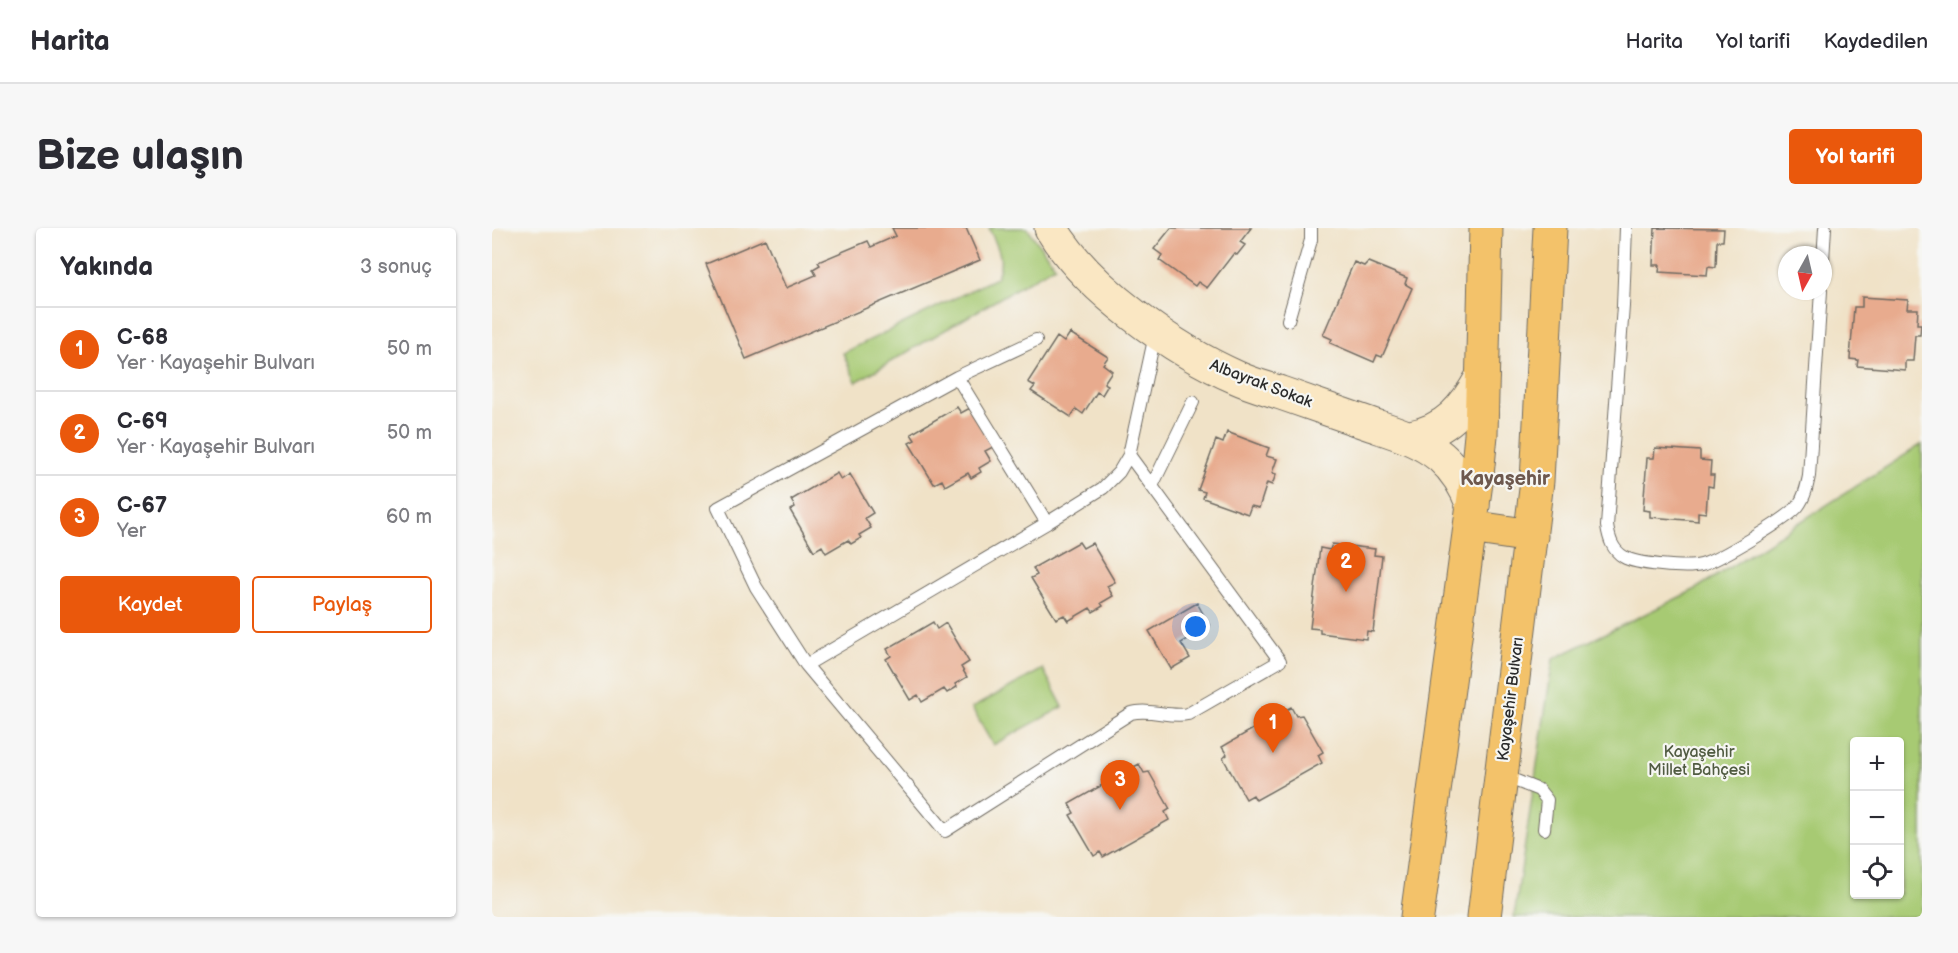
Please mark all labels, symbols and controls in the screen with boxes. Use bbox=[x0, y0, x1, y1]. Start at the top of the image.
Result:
text: Harita bbox=[30, 25, 110, 58]
text: Harita bbox=[1626, 29, 1683, 54]
text: Yol tarifi bbox=[1716, 29, 1791, 54]
text: Kaydedilen bbox=[1824, 29, 1928, 54]
button: Yol tarifi bbox=[1789, 129, 1922, 184]
text: Bize ulaşın bbox=[36, 131, 244, 182]
north arrow bbox=[1778, 246, 1832, 300]
text: Yakında bbox=[60, 252, 153, 283]
text: 3 sonuç bbox=[360, 255, 432, 279]
text: C-68 bbox=[117, 324, 168, 351]
text: 1 bbox=[75, 337, 84, 361]
text: 50 m bbox=[387, 337, 432, 361]
text: Yer · Kayaşehir Bulvarı bbox=[117, 351, 315, 375]
street label: Albayrak Sokak bbox=[1207, 356, 1315, 412]
text: C-69 bbox=[117, 408, 168, 435]
text: 2 bbox=[74, 421, 85, 445]
text: 50 m bbox=[387, 421, 432, 445]
text: Yer · Kayaşehir Bulvarı bbox=[117, 435, 315, 459]
district label: Kayaşehir bbox=[1460, 467, 1551, 491]
text: C-67 bbox=[117, 492, 167, 519]
text: 3 bbox=[74, 505, 85, 529]
text: 60 m bbox=[386, 505, 432, 529]
text: Yer bbox=[117, 519, 146, 543]
pin: 2 bbox=[1326, 542, 1366, 592]
button: Kaydet bbox=[60, 576, 240, 633]
button: Paylaş bbox=[252, 576, 432, 633]
your location bbox=[1181, 612, 1210, 641]
street label: Kayaşehir Bulvarı bbox=[1494, 636, 1528, 762]
pin: 1 bbox=[1254, 704, 1292, 753]
map controls bbox=[1850, 737, 1904, 899]
button: + bbox=[1850, 737, 1904, 791]
park label: Kayaşehir Millet Bahçesi bbox=[1648, 743, 1750, 780]
pin: 3 bbox=[1100, 760, 1140, 810]
button: − bbox=[1850, 791, 1904, 845]
button: locate bbox=[1850, 845, 1904, 899]

